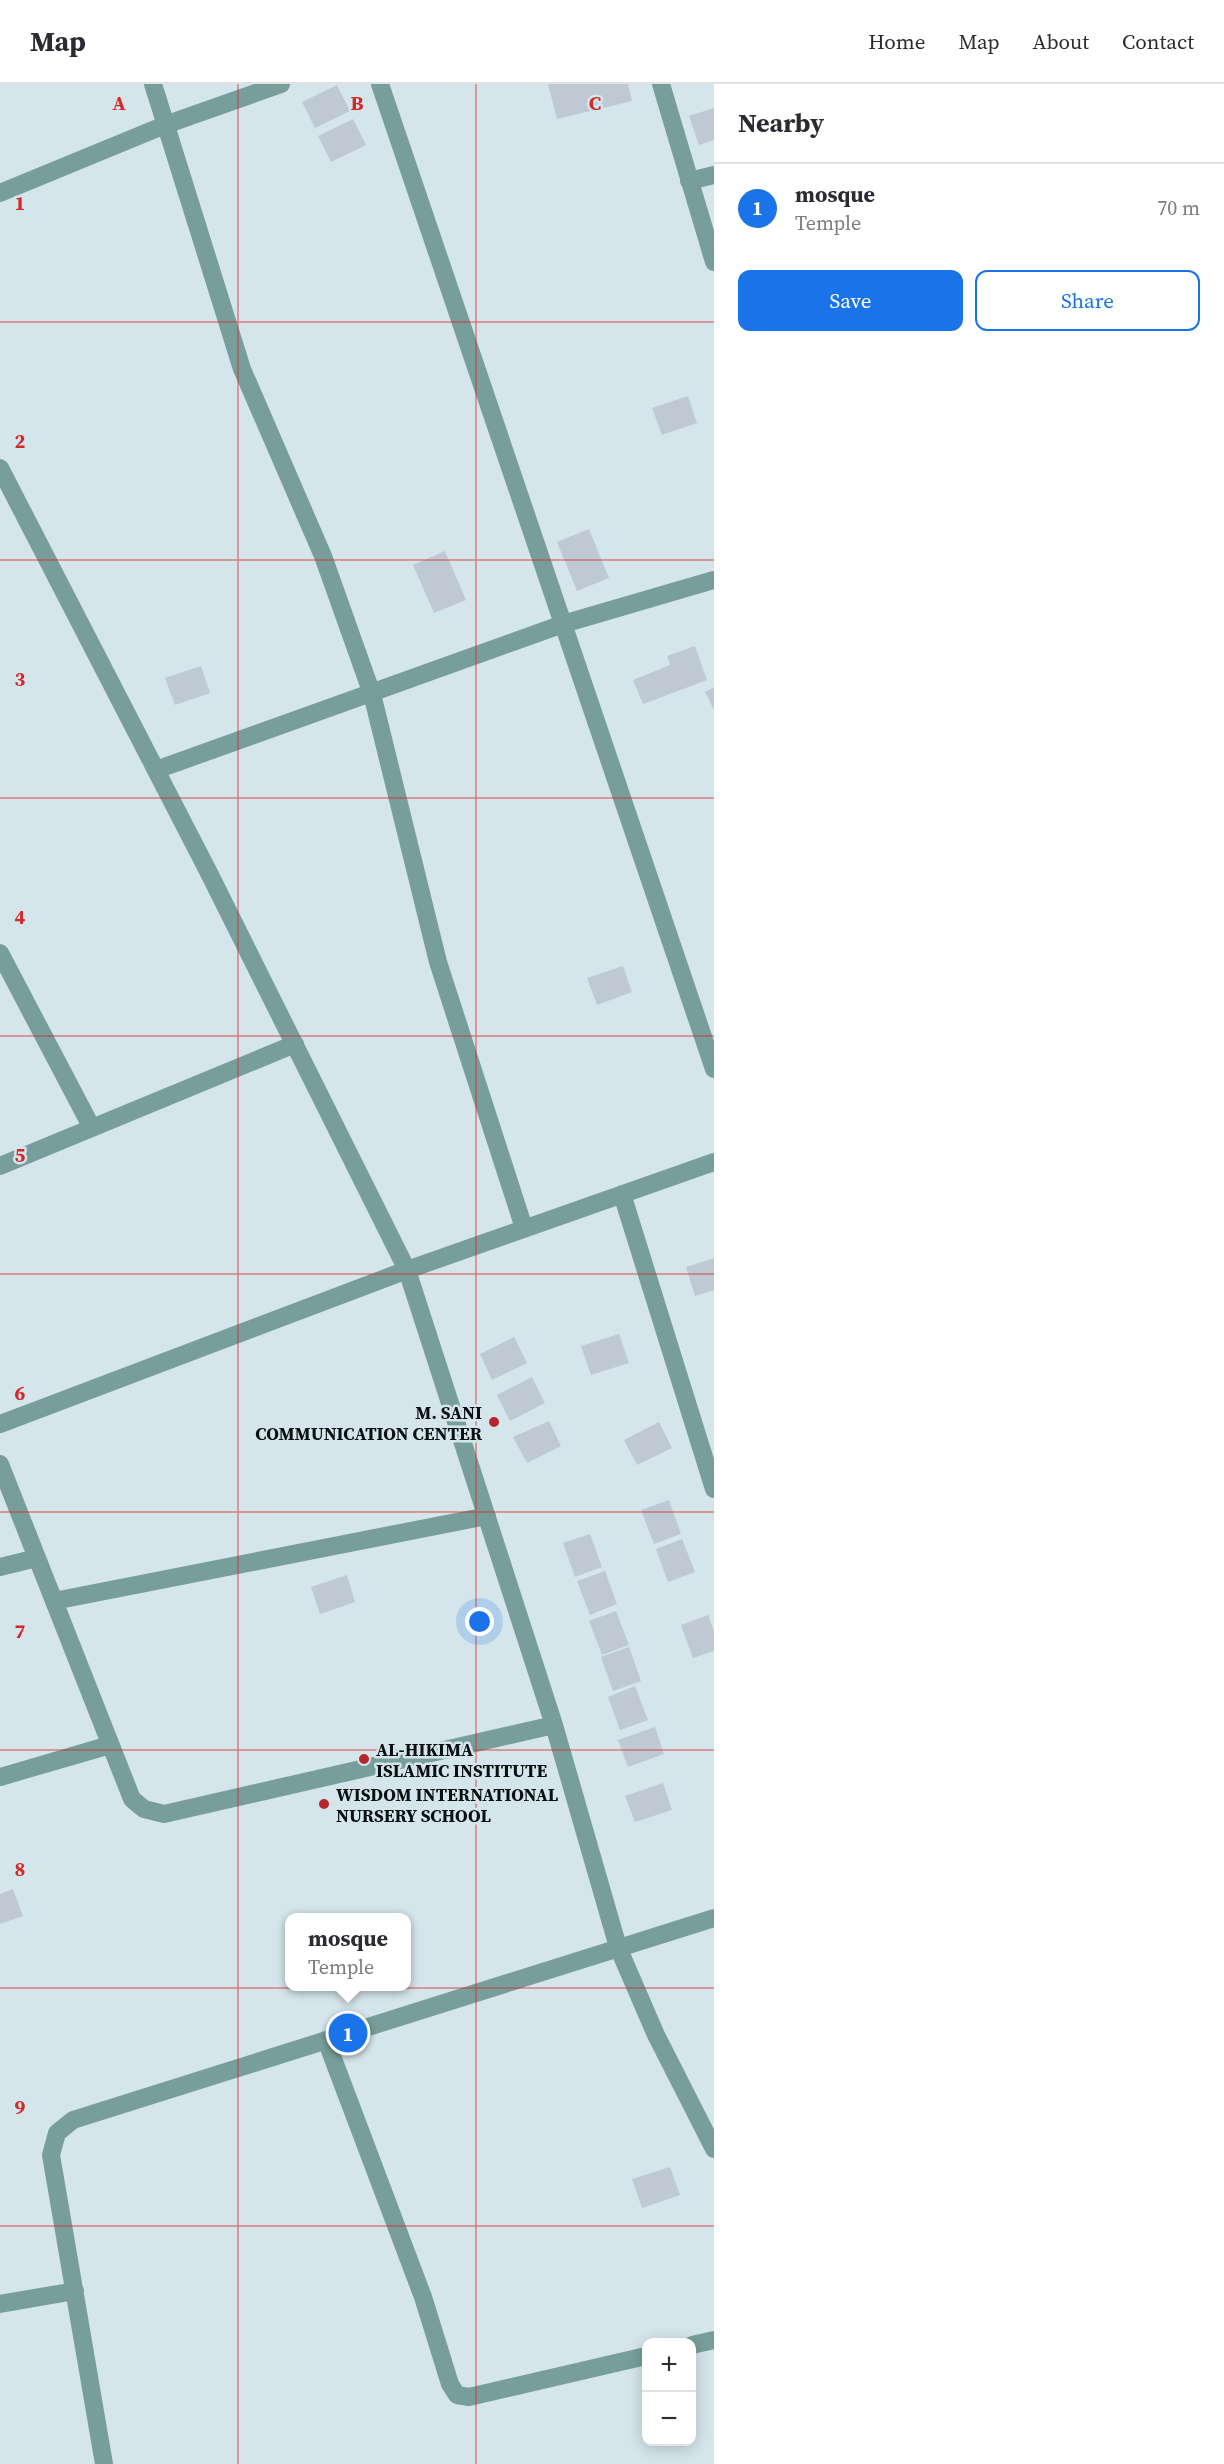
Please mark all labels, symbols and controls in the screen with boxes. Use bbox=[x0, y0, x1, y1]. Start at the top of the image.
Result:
text: Map bbox=[30, 22, 86, 60]
text: Home bbox=[868, 27, 926, 56]
text: Map bbox=[959, 27, 1000, 56]
text: About bbox=[1033, 27, 1089, 56]
text: Contact bbox=[1122, 27, 1194, 56]
text: A bbox=[112, 89, 126, 117]
text: B bbox=[350, 89, 364, 117]
text: C bbox=[589, 89, 601, 117]
text: Nearby bbox=[738, 105, 824, 141]
text: mosque bbox=[795, 179, 875, 209]
text: 1 bbox=[15, 189, 25, 217]
text: 1 bbox=[752, 194, 763, 222]
text: 70 m bbox=[1157, 194, 1200, 222]
text: Temple bbox=[795, 209, 861, 237]
button: Save bbox=[738, 270, 963, 331]
button: Share bbox=[975, 270, 1200, 331]
text: 2 bbox=[15, 427, 26, 455]
text: 3 bbox=[15, 665, 26, 693]
text: 4 bbox=[15, 903, 26, 931]
text: 5 bbox=[15, 1141, 26, 1169]
text: 6 bbox=[15, 1379, 26, 1407]
place label: M. SANI COMMUNICATION CENTER bbox=[255, 1400, 483, 1446]
marker: M. SANI COMMUNICATION CENTER bbox=[487, 1415, 501, 1429]
your location bbox=[465, 1607, 494, 1636]
text: 7 bbox=[15, 1617, 26, 1645]
place label: AL-HIKIMA ISLAMIC INSTITUTE bbox=[376, 1737, 547, 1783]
marker: AL-HIKIMA ISLAMIC INSTITUTE bbox=[357, 1752, 371, 1766]
place label: WISDOM INTERNATIONAL NURSERY SCHOOL bbox=[336, 1782, 559, 1828]
marker: WISDOM INTERNATIONAL NURSERY SCHOOL bbox=[317, 1797, 331, 1811]
text: 8 bbox=[15, 1855, 25, 1883]
popup bbox=[285, 1913, 411, 1991]
text: mosque bbox=[308, 1923, 388, 1953]
text: Temple bbox=[308, 1953, 374, 1981]
pin: 1 bbox=[328, 2010, 368, 2056]
text: 9 bbox=[15, 2093, 26, 2121]
map controls bbox=[642, 2338, 696, 2446]
button: + bbox=[642, 2338, 696, 2392]
button: − bbox=[642, 2392, 696, 2446]

